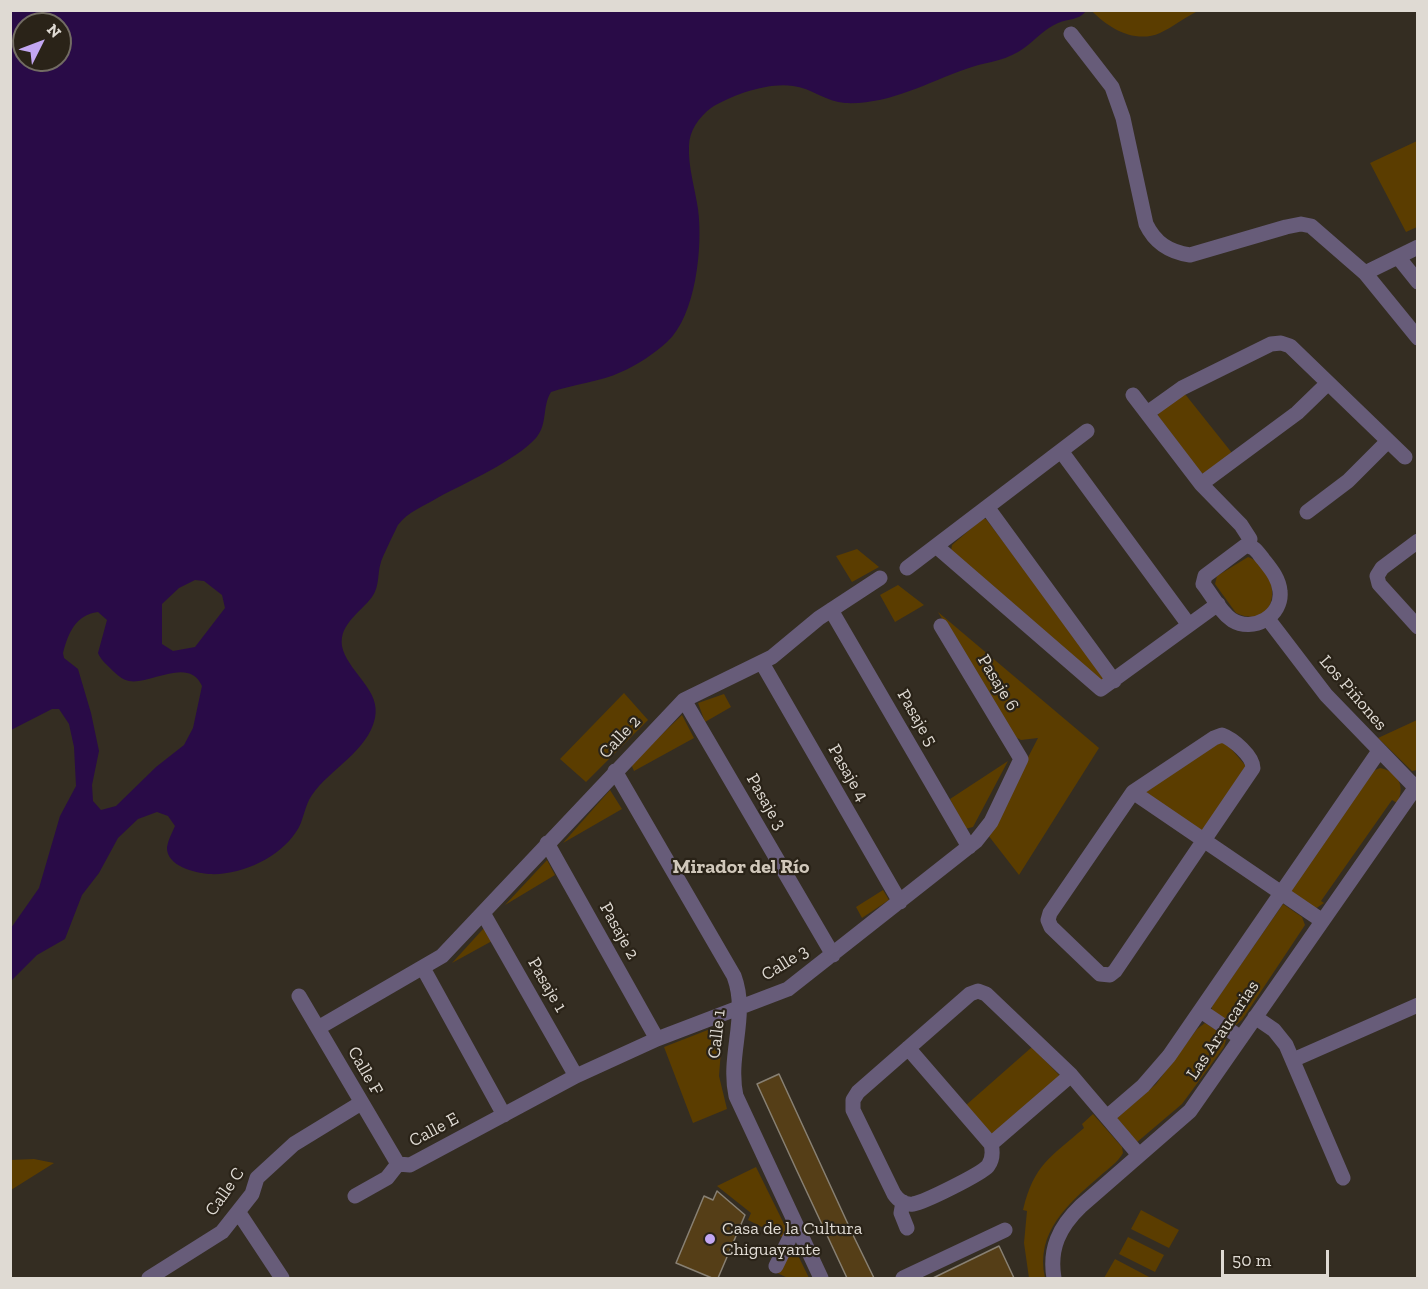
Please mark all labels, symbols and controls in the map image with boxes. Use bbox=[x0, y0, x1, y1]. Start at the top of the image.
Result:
north arrow bbox=[12, 12, 72, 72]
text: N bbox=[43, 20, 65, 42]
street label: Pasaje 6 bbox=[973, 651, 1023, 715]
street label: Los Piñones bbox=[1314, 651, 1392, 735]
street label: Pasaje 5 bbox=[892, 686, 942, 750]
street label: Calle 2 bbox=[594, 711, 646, 763]
street label: Pasaje 4 bbox=[823, 741, 873, 805]
street label: Pasaje 3 bbox=[741, 770, 791, 834]
district label: Mirador del Río bbox=[673, 855, 809, 879]
street label: Pasaje 2 bbox=[595, 899, 643, 963]
street label: Calle 3 bbox=[758, 940, 812, 986]
street label: Pasaje 1 bbox=[523, 954, 571, 1016]
street label: Las Araucarias bbox=[1182, 976, 1264, 1084]
street label: Calle 1 bbox=[704, 1008, 730, 1060]
street label: Calle F bbox=[343, 1043, 387, 1099]
street label: Calle E bbox=[406, 1108, 462, 1152]
street label: Calle C bbox=[201, 1164, 249, 1220]
place label: Casa de la Cultura Chiguayante bbox=[722, 1218, 863, 1260]
marker: Casa de la Cultura Chiguayante bbox=[703, 1232, 717, 1246]
scale bar bbox=[1224, 1238, 1332, 1276]
text: 50 m bbox=[1232, 1249, 1271, 1271]

